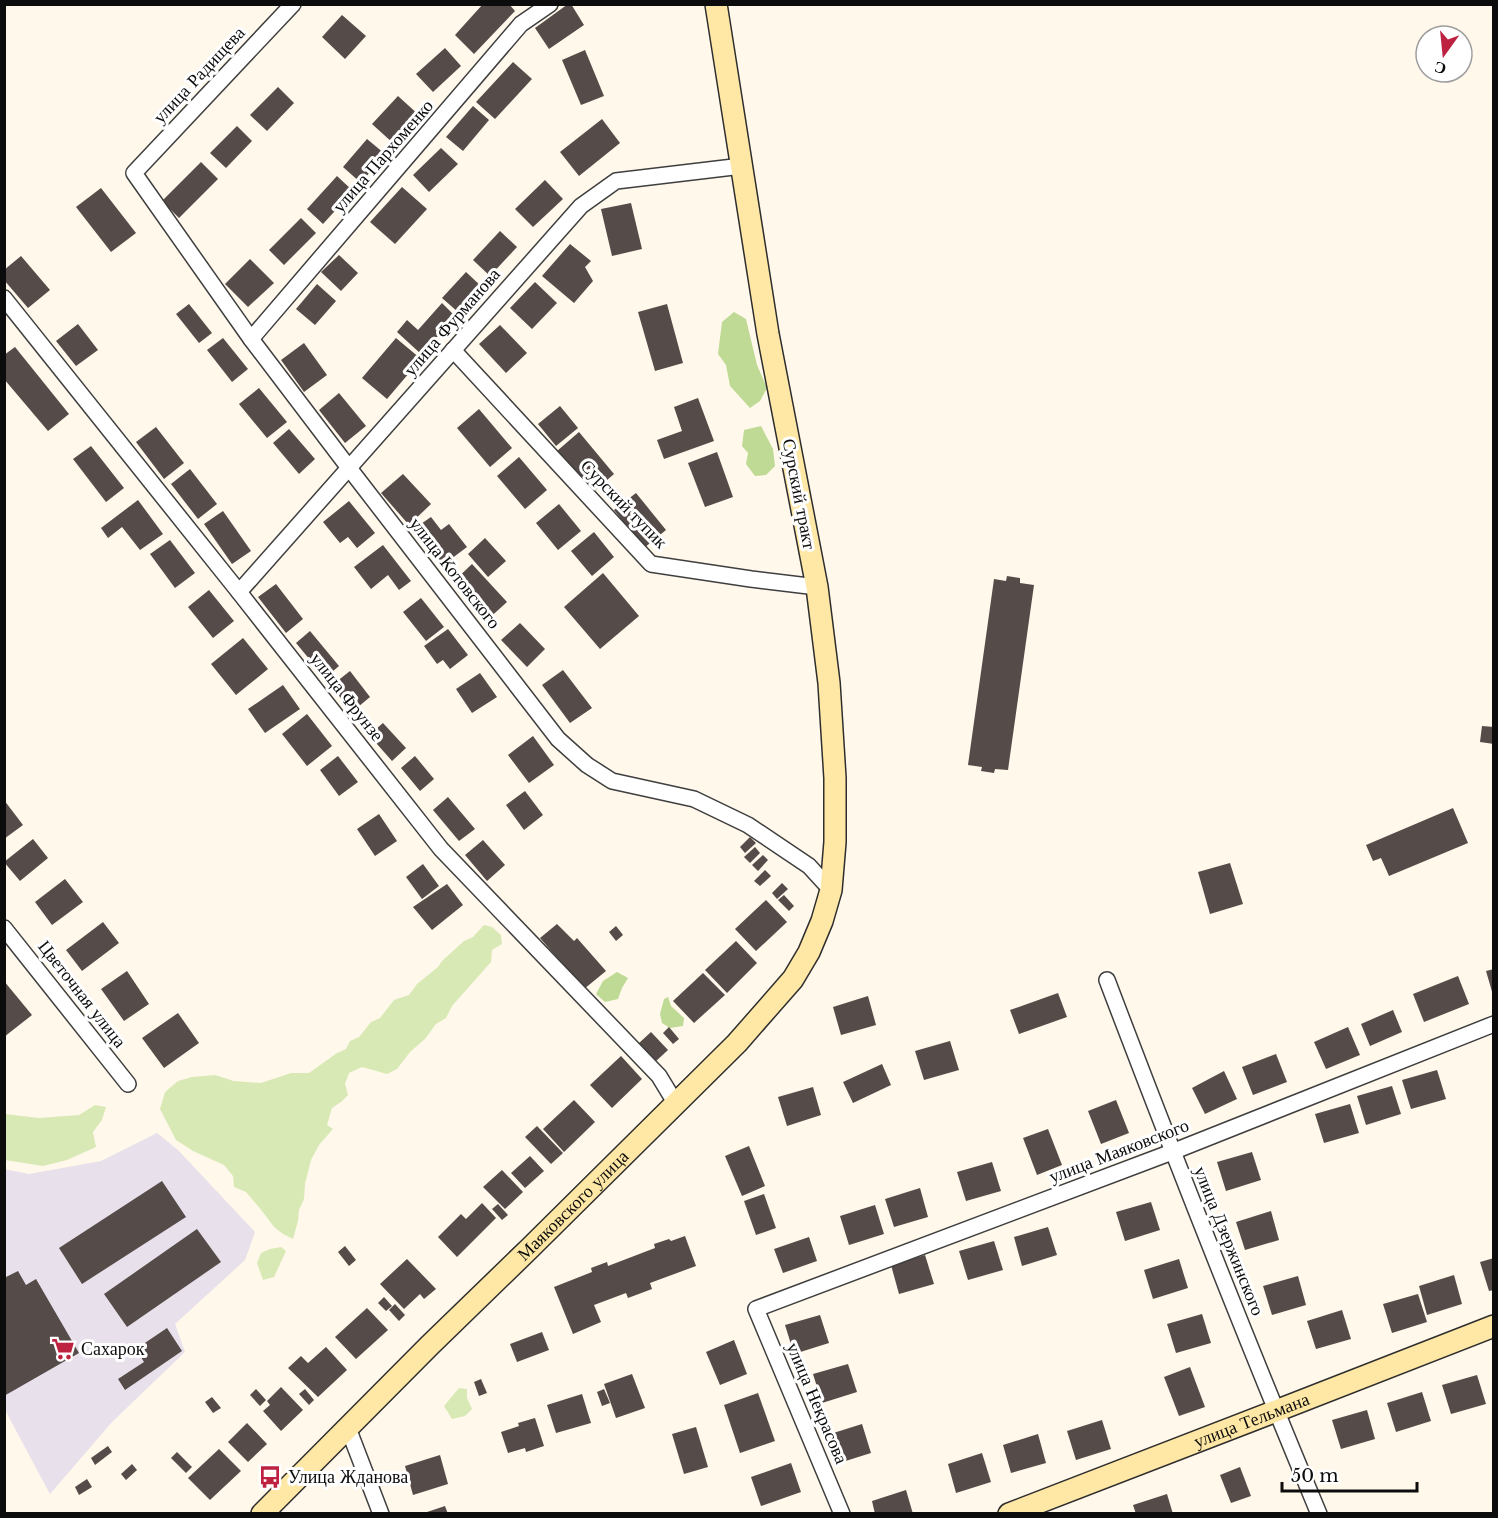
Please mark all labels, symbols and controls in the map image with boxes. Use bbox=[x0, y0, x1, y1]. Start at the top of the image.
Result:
street label: улица Радищева bbox=[148, 22, 250, 128]
north arrow bbox=[1414, 24, 1474, 84]
text: С bbox=[1432, 57, 1448, 80]
street label: улица Пархоменко bbox=[328, 95, 438, 217]
street label: улица Фурманова bbox=[399, 264, 505, 380]
street label: Сурский тракт bbox=[777, 437, 821, 551]
street label: Сурский тупик bbox=[576, 455, 672, 553]
street label: улица Котовского bbox=[405, 513, 505, 633]
street label: улица Фрунзе bbox=[306, 648, 388, 746]
street label: Цветочная улица bbox=[33, 936, 131, 1052]
street label: улица Маяковского bbox=[1046, 1114, 1192, 1188]
street label: Маяковского улица bbox=[513, 1146, 633, 1265]
street label: улица Дзержинского bbox=[1189, 1163, 1269, 1319]
supermarket icon: Сахарок bbox=[50, 1336, 76, 1362]
place label: Сахарок bbox=[81, 1338, 145, 1360]
street label: улица Некрасова bbox=[782, 1339, 852, 1467]
street label: улица Тельмана bbox=[1191, 1388, 1312, 1453]
scale bar bbox=[1282, 1455, 1417, 1493]
bus stop icon: Улица Жданова bbox=[257, 1464, 283, 1490]
text: 50 m bbox=[1291, 1465, 1339, 1487]
place label: Улица Жданова bbox=[288, 1466, 408, 1488]

